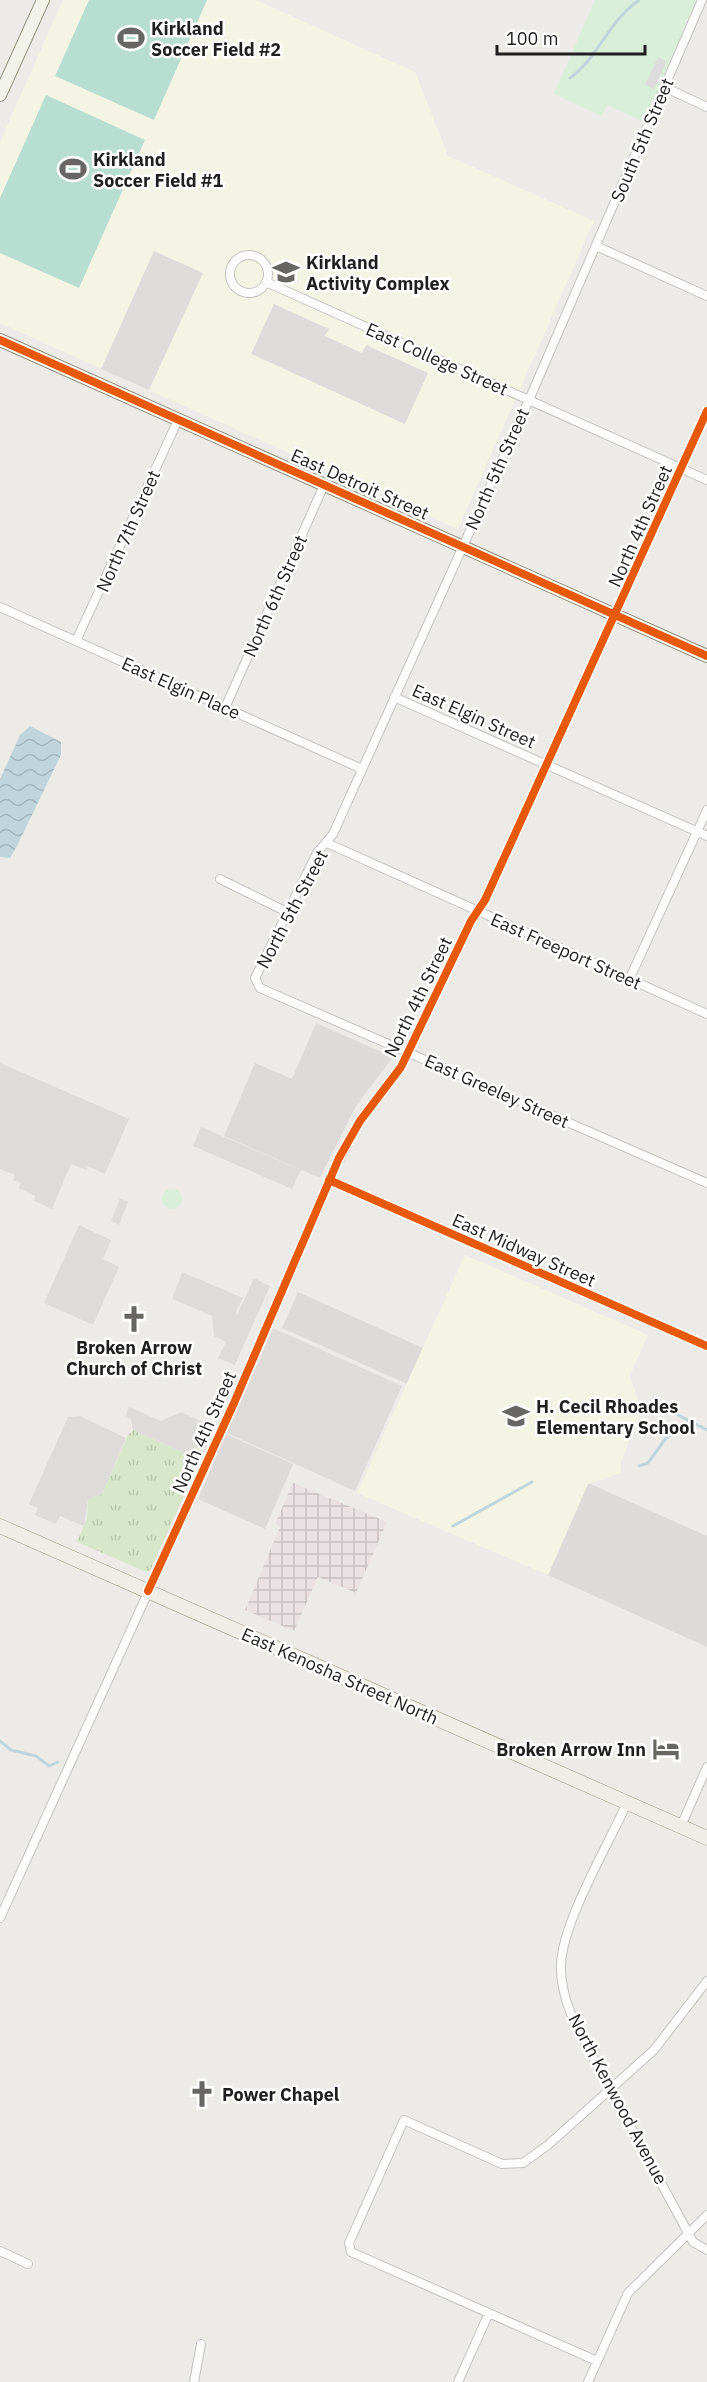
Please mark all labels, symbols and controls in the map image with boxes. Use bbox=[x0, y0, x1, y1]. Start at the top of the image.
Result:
place label: Kirkland Soccer Field #2 bbox=[151, 17, 281, 61]
scale bar bbox=[497, 18, 646, 56]
sports icon: Kirkland Soccer Field #2 bbox=[116, 23, 146, 53]
text: 100 m bbox=[506, 27, 558, 50]
street label: South 5th Street bbox=[606, 75, 678, 205]
place label: Kirkland Soccer Field #1 bbox=[93, 148, 223, 192]
sports icon: Kirkland Soccer Field #1 bbox=[58, 154, 88, 184]
place label: Kirkland Activity Complex bbox=[306, 251, 450, 295]
school or university icon: Kirkland Activity Complex bbox=[271, 257, 301, 287]
street label: East College Street bbox=[362, 317, 512, 401]
street label: North 5th Street bbox=[460, 404, 534, 534]
street label: East Detroit Street bbox=[287, 443, 433, 525]
street label: North 4th Street bbox=[603, 461, 677, 591]
street label: North 7th Street bbox=[91, 466, 165, 596]
street label: North 6th Street bbox=[238, 531, 312, 661]
street label: East Elgin Place bbox=[118, 652, 244, 724]
street label: East Elgin Street bbox=[409, 679, 539, 753]
street label: North 5th Street bbox=[251, 846, 333, 972]
street label: East Freeport Street bbox=[487, 907, 645, 995]
street label: North 4th Street bbox=[379, 933, 457, 1061]
street label: East Greeley Street bbox=[421, 1049, 573, 1133]
street label: East Midway Street bbox=[449, 1208, 599, 1292]
church icon: Broken Arrow Church of Christ bbox=[119, 1304, 149, 1334]
place label: Broken Arrow Church of Christ bbox=[66, 1336, 202, 1380]
street label: North 4th Street bbox=[167, 1367, 241, 1497]
place label: H. Cecil Rhoades Elementary School bbox=[536, 1395, 695, 1439]
school or university icon: H. Cecil Rhoades Elementary School bbox=[501, 1401, 531, 1431]
street label: East Kenosha Street North bbox=[238, 1622, 442, 1730]
hotel icon: Broken Arrow Inn bbox=[651, 1734, 681, 1764]
place label: Broken Arrow Inn bbox=[496, 1738, 646, 1761]
street label: North Kenwood Avenue bbox=[563, 2010, 673, 2188]
church icon: Power Chapel bbox=[187, 2079, 217, 2109]
place label: Power Chapel bbox=[222, 2083, 340, 2106]

